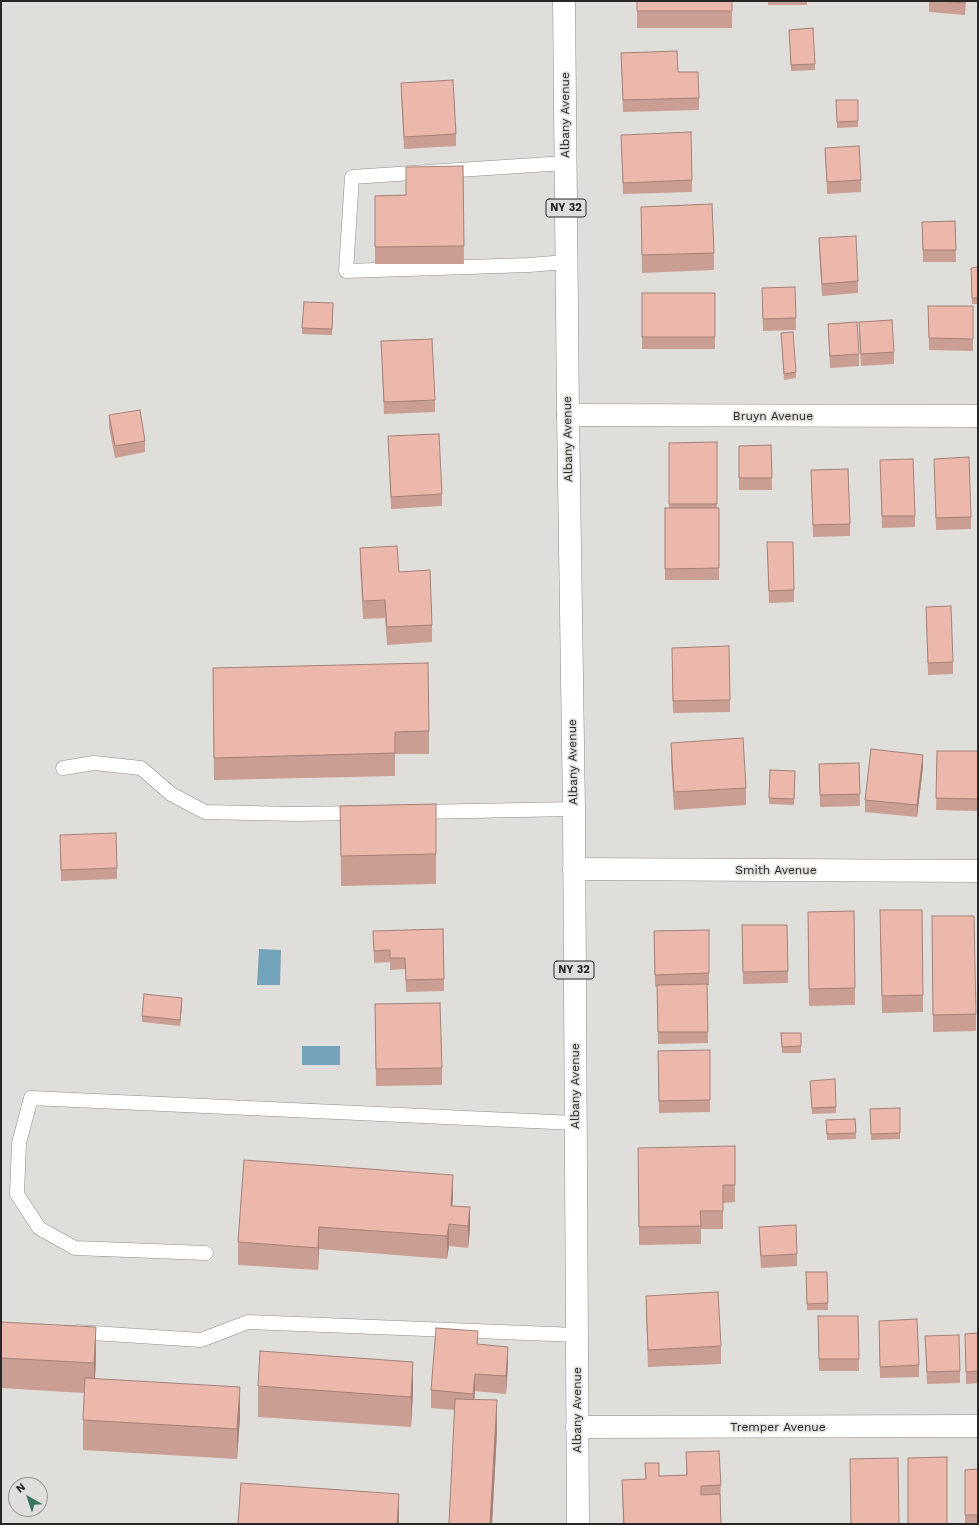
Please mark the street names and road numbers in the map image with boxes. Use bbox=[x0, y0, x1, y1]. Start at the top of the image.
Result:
street label: Albany Avenue bbox=[558, 72, 572, 158]
road number: NY 32 bbox=[546, 199, 586, 217]
street label: Albany Avenue bbox=[560, 396, 576, 482]
street label: Bruyn Avenue bbox=[733, 409, 813, 423]
street label: Albany Avenue bbox=[565, 719, 581, 805]
street label: Smith Avenue bbox=[735, 863, 817, 877]
road number: NY 32 bbox=[554, 961, 594, 979]
street label: Albany Avenue bbox=[568, 1043, 582, 1129]
street label: Albany Avenue bbox=[570, 1367, 584, 1453]
street label: Tremper Avenue bbox=[730, 1420, 826, 1434]

